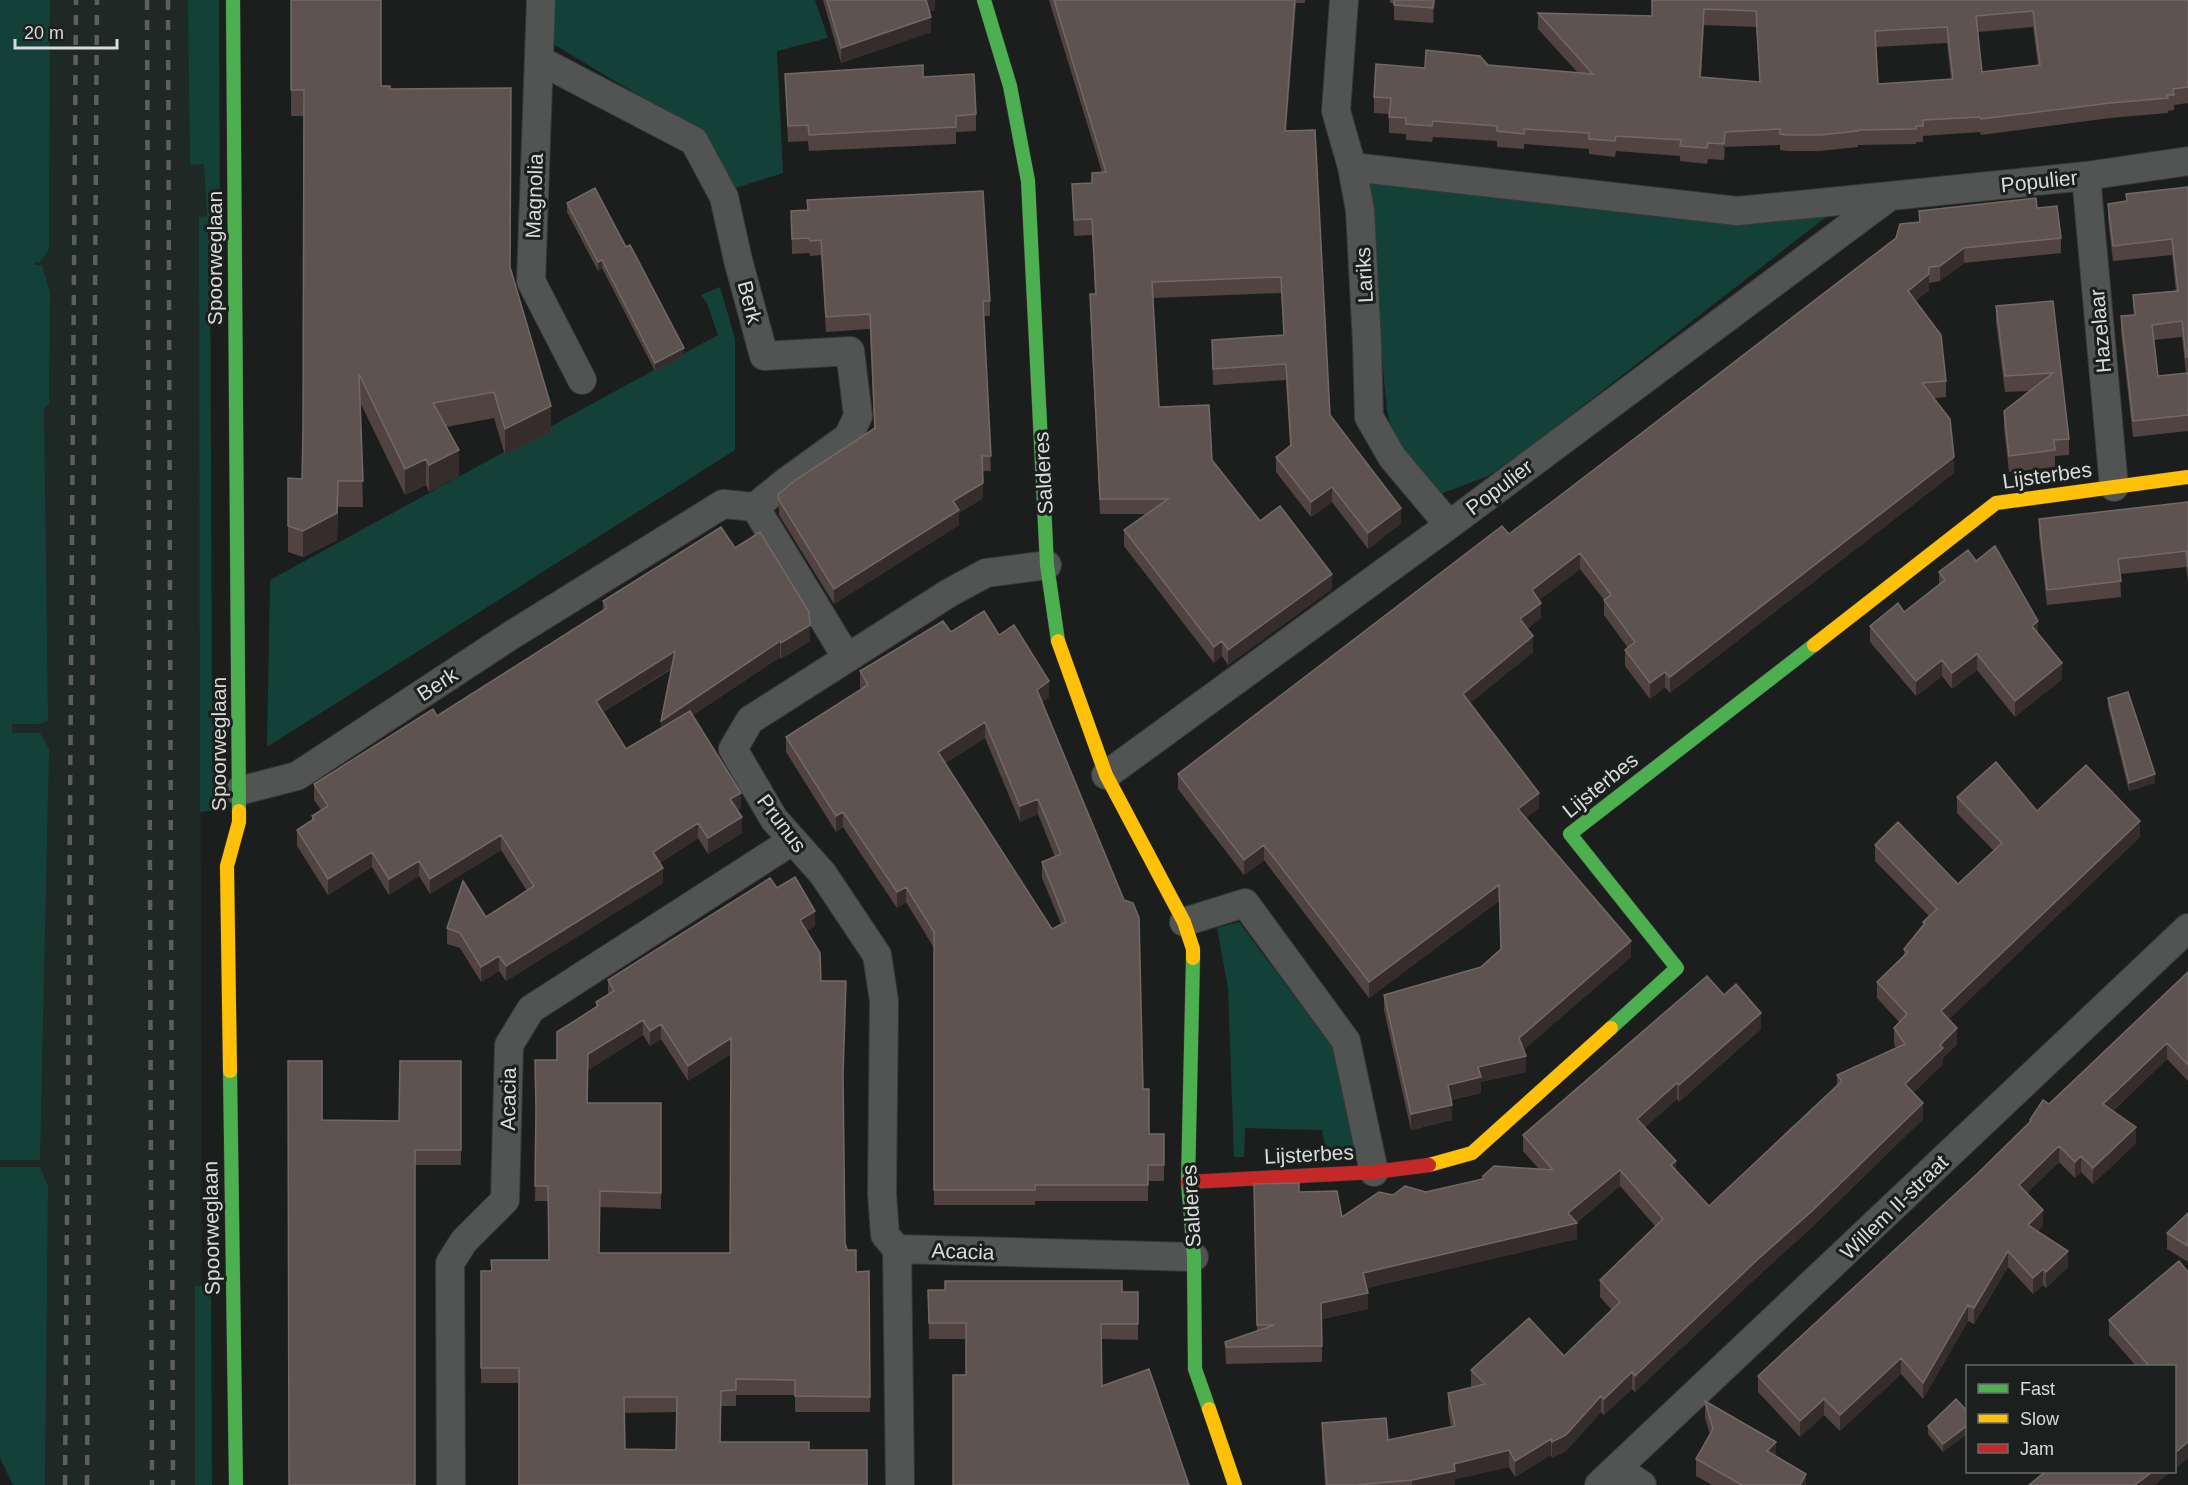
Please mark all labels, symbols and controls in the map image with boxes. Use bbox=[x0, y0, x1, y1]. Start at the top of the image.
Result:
scale bar bbox=[15, 12, 117, 50]
text: 20 m bbox=[24, 23, 64, 43]
street label: Magnolia bbox=[521, 153, 547, 239]
street label: Populier bbox=[1999, 166, 2079, 196]
street label: Spoorweglaan bbox=[203, 191, 226, 325]
street label: Lariks bbox=[1351, 246, 1377, 304]
street label: Berk bbox=[733, 278, 767, 326]
street label: Hazelaar bbox=[2085, 288, 2115, 374]
street label: Salderes bbox=[1029, 431, 1057, 515]
street label: Populier bbox=[1461, 455, 1537, 519]
street label: Lijsterbes bbox=[2001, 457, 2093, 493]
street label: Berk bbox=[413, 662, 462, 705]
street label: Spoorweglaan bbox=[207, 677, 230, 811]
street label: Lijsterbes bbox=[1558, 748, 1642, 822]
street label: Prunus bbox=[753, 790, 811, 856]
street label: Acacia bbox=[496, 1067, 520, 1131]
street label: Lijsterbes bbox=[1264, 1140, 1354, 1168]
street label: Willem II-straat bbox=[1836, 1150, 1952, 1264]
street label: Spoorweglaan bbox=[198, 1161, 224, 1295]
street label: Salderes bbox=[1177, 1164, 1205, 1248]
street label: Acacia bbox=[931, 1238, 995, 1264]
legend bbox=[1966, 1365, 2176, 1473]
text: Fast bbox=[2020, 1379, 2055, 1399]
text: Slow bbox=[2020, 1409, 2060, 1429]
text: Jam bbox=[2020, 1439, 2054, 1459]

